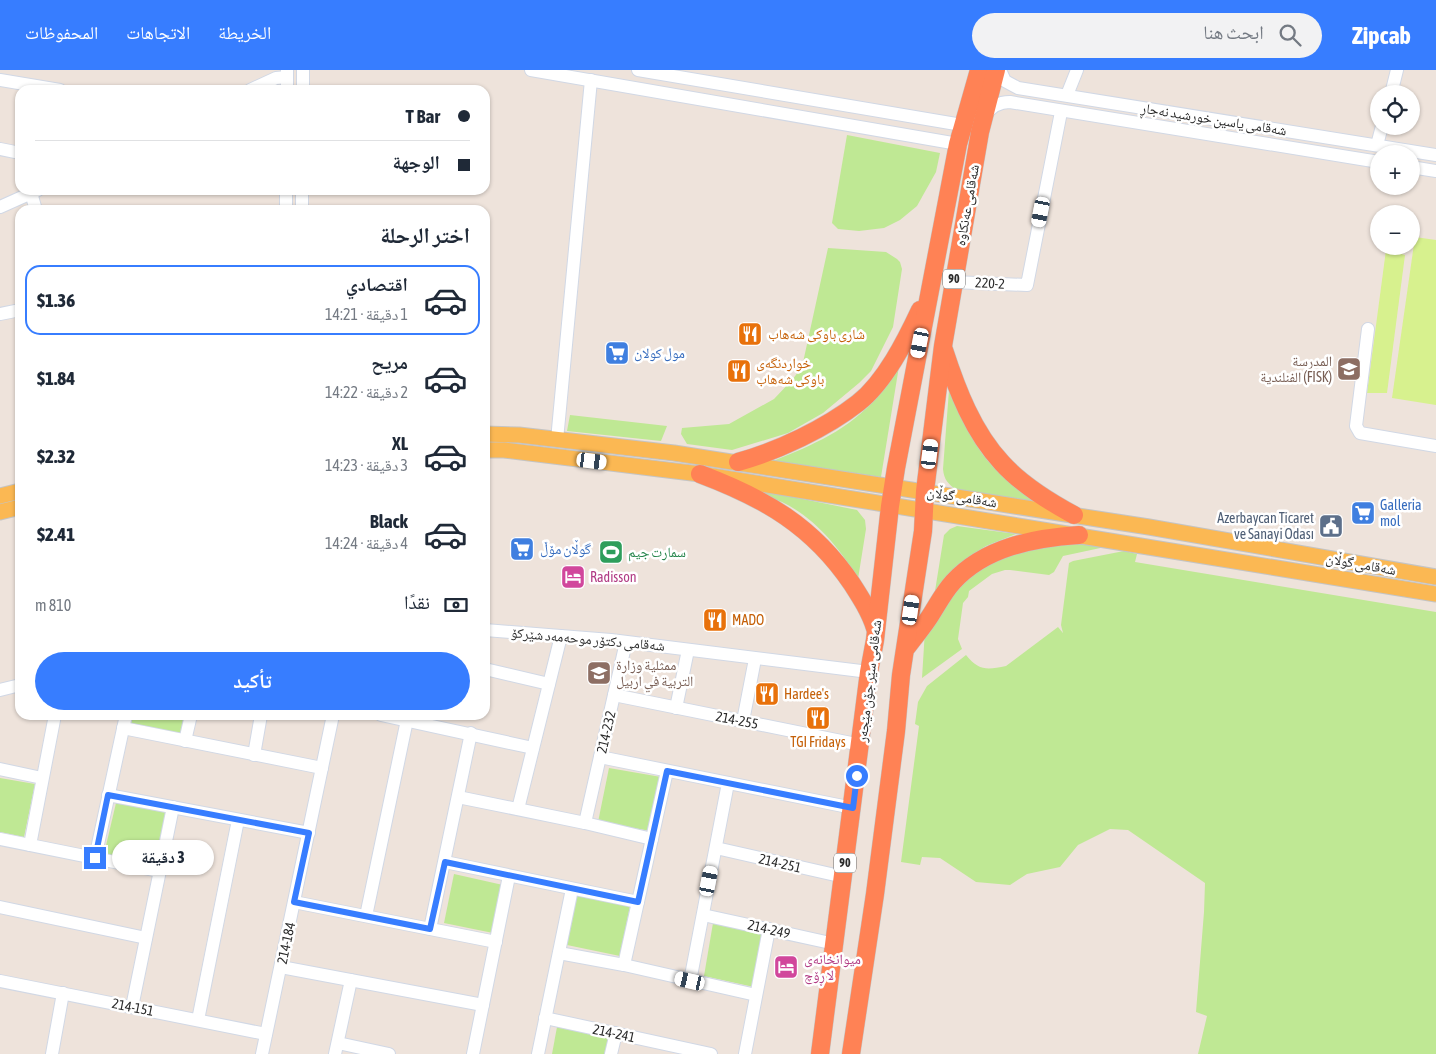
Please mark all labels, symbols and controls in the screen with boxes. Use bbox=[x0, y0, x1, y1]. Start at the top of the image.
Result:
search box bbox=[972, 13, 1322, 58]
text: ابحث هنا bbox=[1203, 21, 1264, 43]
icon: search bbox=[1276, 21, 1304, 49]
text: المحفوظات bbox=[25, 22, 98, 43]
text: الاتجاهات bbox=[126, 22, 190, 43]
text: الخريطة bbox=[218, 22, 271, 43]
text: Zipcab bbox=[1352, 22, 1411, 49]
map controls bbox=[1370, 85, 1420, 255]
button: locate bbox=[1370, 85, 1420, 135]
street label: شەقامی یاسین خورشید نەجاڕ bbox=[1138, 99, 1288, 142]
text: T Bar bbox=[406, 105, 440, 127]
button: + bbox=[1370, 145, 1420, 195]
text: الوجهة bbox=[392, 151, 440, 173]
street label: شەقامی عەنکاوە bbox=[952, 163, 983, 247]
car bbox=[1030, 196, 1051, 228]
button: − bbox=[1370, 205, 1420, 255]
text: اختر الرحلة bbox=[380, 222, 470, 248]
road number: 90 bbox=[943, 270, 965, 288]
text: اقتصادي bbox=[346, 273, 408, 295]
street label: 220-2 bbox=[975, 274, 1005, 292]
icon: car bbox=[423, 278, 468, 323]
text: $1.36 bbox=[37, 289, 75, 311]
text: 1 دقيقة · 14:21 bbox=[325, 305, 408, 323]
restaurant icon: شاری باوکی شەھاب bbox=[737, 321, 763, 347]
place label: شاری باوکی شەھاب bbox=[768, 326, 865, 343]
car bbox=[909, 327, 930, 359]
supermarket icon: مول كولان bbox=[604, 340, 630, 366]
place label: مول كولان bbox=[634, 345, 685, 362]
text: مريح bbox=[371, 351, 408, 373]
place label: المدرسة الفنلندية (FISK) bbox=[1260, 353, 1332, 385]
place label: خواردنگەی باوکی شەھاب bbox=[756, 355, 824, 388]
icon: car bbox=[423, 356, 468, 401]
school or university icon: المدرسة الفنلندية (FISK) bbox=[1336, 356, 1362, 382]
restaurant icon: خواردنگەی باوکی شەھاب bbox=[726, 358, 752, 384]
text: $1.84 bbox=[37, 367, 75, 389]
text: 2 دقيقة · 14:22 bbox=[325, 383, 408, 401]
text: XL bbox=[392, 432, 408, 454]
icon: car bbox=[423, 434, 468, 479]
car bbox=[920, 438, 939, 470]
text: $2.32 bbox=[37, 445, 75, 467]
car bbox=[576, 452, 607, 470]
text: 3 دقيقة · 14:23 bbox=[325, 456, 408, 474]
street label: شەقامی گوڵان bbox=[926, 482, 998, 511]
place label: Galleria mol bbox=[1380, 497, 1421, 529]
supermarket icon: Galleria mol bbox=[1350, 500, 1376, 526]
text: Black bbox=[370, 510, 408, 532]
place label: Azerbaycan Ticaret ve Sanayi Odası bbox=[1217, 510, 1314, 542]
icon: car bbox=[423, 512, 468, 557]
public building icon: Azerbaycan Ticaret ve Sanayi Odası bbox=[1318, 513, 1344, 539]
text: $2.41 bbox=[37, 523, 75, 545]
text: 4 دقيقة · 14:24 bbox=[325, 534, 408, 552]
supermarket icon: گوڵان مۆڵ bbox=[509, 536, 535, 562]
place label: گوڵان مۆڵ bbox=[540, 539, 591, 558]
sports icon: سمارت جیم bbox=[598, 539, 624, 565]
place label: سمارت جیم bbox=[628, 544, 686, 562]
street label: شەقامی گوڵان bbox=[1325, 548, 1397, 579]
hotel icon: Radisson bbox=[560, 564, 586, 590]
place label: Radisson bbox=[590, 569, 637, 585]
text: نقدًا bbox=[404, 591, 430, 613]
icon: cash bbox=[442, 591, 470, 619]
car bbox=[901, 594, 920, 626]
text: 810 m bbox=[35, 596, 71, 614]
restaurant icon: MADO bbox=[702, 607, 728, 633]
place label: MADO bbox=[732, 612, 764, 628]
street label: شەقامی سێر جۆن مێجەر bbox=[853, 619, 885, 744]
street label: شەقامی دکتۆر موحەمەد شێرکۆ bbox=[510, 624, 666, 655]
button: تأكيد bbox=[35, 652, 470, 710]
place label: ممثلية وزارة التربية في اربيل bbox=[616, 657, 693, 693]
school or university icon: ممثلية وزارة التربية في اربيل bbox=[586, 660, 612, 686]
restaurant icon: Hardee's bbox=[754, 681, 780, 707]
place label: Hardee's bbox=[784, 686, 829, 702]
restaurant icon: TGI Fridays bbox=[805, 705, 831, 731]
street label: 214-255 bbox=[714, 708, 760, 732]
street label: 214-232 bbox=[593, 709, 619, 755]
place label: TGI Fridays bbox=[790, 734, 846, 750]
route start bbox=[846, 765, 868, 787]
callout: 3 دقيقة bbox=[112, 840, 215, 876]
route end bbox=[84, 847, 106, 869]
text: 3 دقيقة bbox=[141, 848, 185, 866]
street label: 214-251 bbox=[757, 850, 803, 876]
road number: 90 bbox=[834, 854, 856, 872]
car bbox=[698, 865, 719, 897]
street label: 214-249 bbox=[746, 916, 792, 942]
street label: 214-184 bbox=[274, 920, 298, 965]
place label: میوانخانەی لا ڕۆچ bbox=[804, 951, 861, 987]
hotel icon: میوانخانەی لا ڕۆچ bbox=[773, 954, 799, 980]
car bbox=[673, 970, 706, 992]
street label: 214-151 bbox=[111, 995, 155, 1019]
street label: 214-241 bbox=[591, 1021, 637, 1045]

